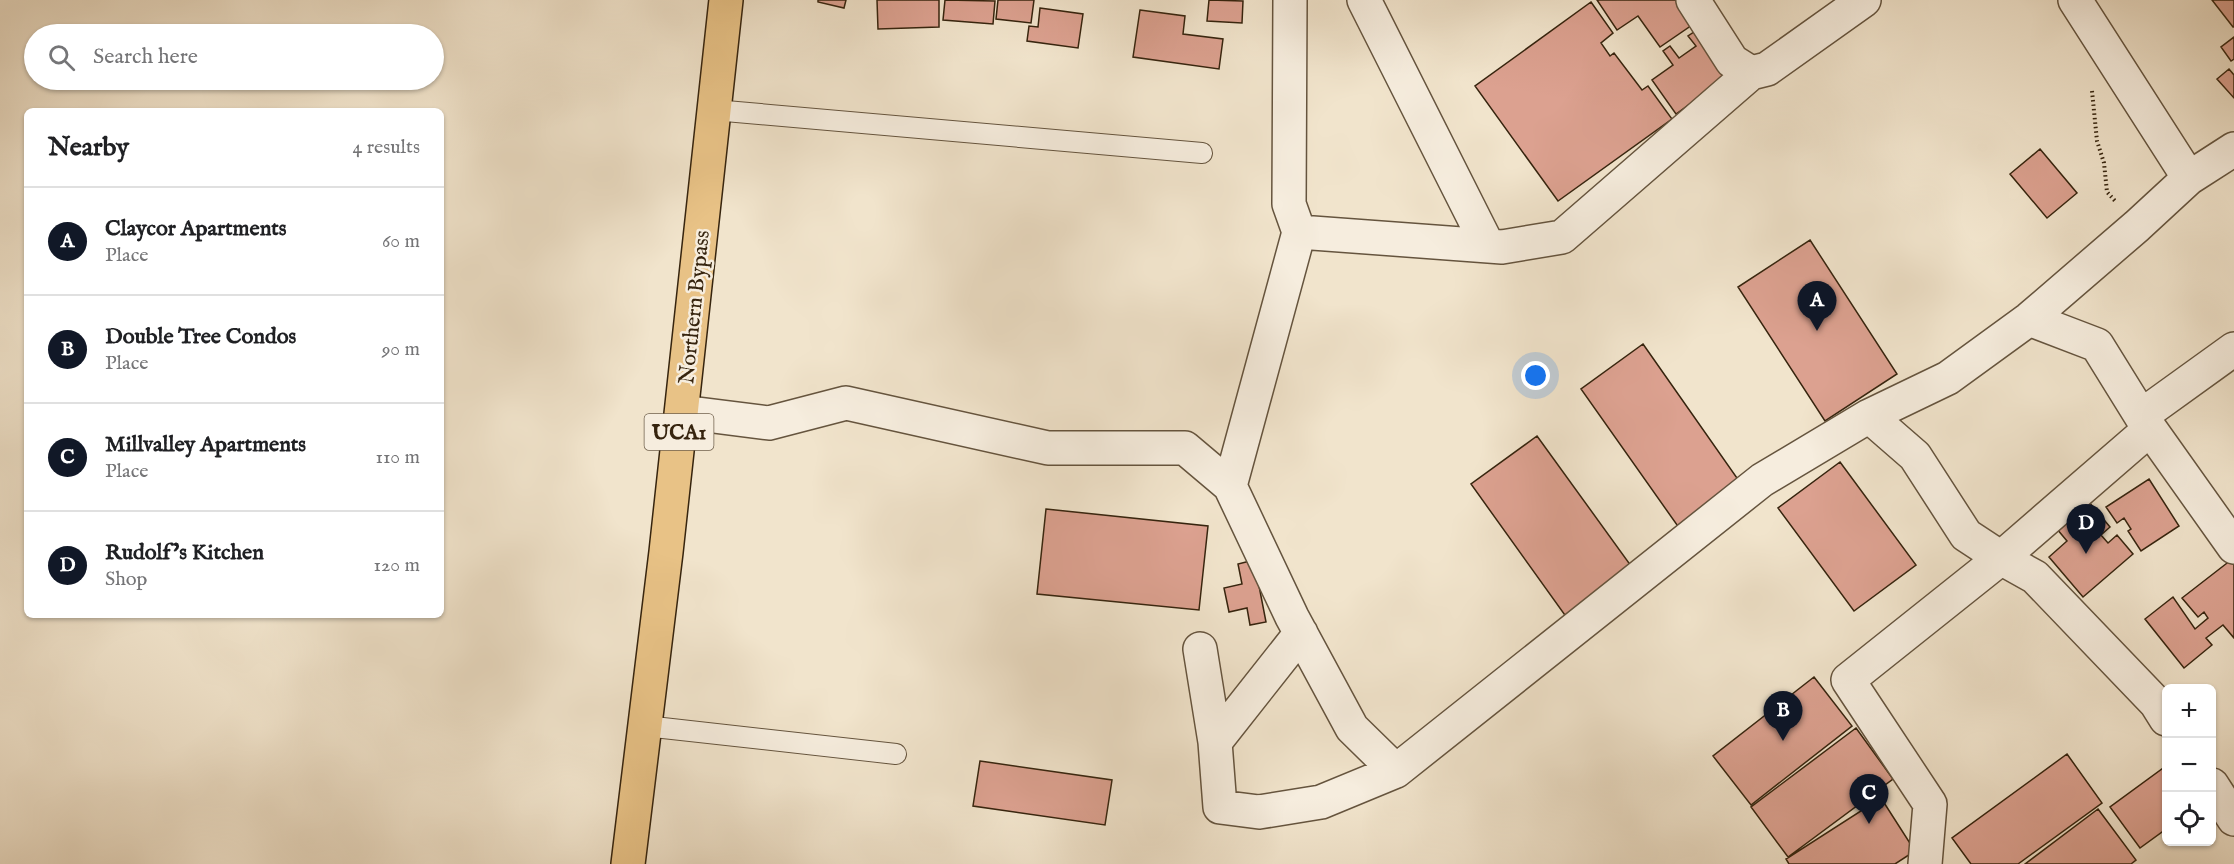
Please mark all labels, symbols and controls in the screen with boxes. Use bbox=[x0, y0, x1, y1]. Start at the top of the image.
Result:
search box bbox=[24, 24, 444, 90]
icon: search bbox=[45, 41, 78, 74]
text: Search here bbox=[93, 43, 198, 71]
text: Nearby bbox=[48, 131, 129, 164]
text: 4 results bbox=[353, 135, 420, 160]
text: Claycor Apartments bbox=[105, 215, 287, 243]
text: A bbox=[61, 229, 74, 254]
text: 60 m bbox=[382, 229, 420, 254]
street label: Northern Bypass bbox=[673, 229, 717, 385]
text: Place bbox=[105, 243, 148, 268]
pin: A bbox=[1798, 282, 1836, 331]
text: Double Tree Condos bbox=[105, 323, 296, 351]
text: B bbox=[61, 337, 74, 362]
text: 90 m bbox=[382, 337, 420, 362]
text: Place bbox=[105, 351, 148, 376]
your location bbox=[1521, 361, 1550, 390]
road number: UCA1 bbox=[644, 414, 714, 450]
text: Millvalley Apartments bbox=[105, 431, 306, 459]
text: C bbox=[60, 445, 75, 470]
text: 110 m bbox=[376, 445, 420, 470]
text: Place bbox=[105, 459, 148, 484]
pin: D bbox=[2066, 504, 2106, 554]
text: Rudolf's Kitchen bbox=[105, 539, 264, 567]
text: D bbox=[59, 553, 76, 578]
text: 120 m bbox=[374, 553, 420, 578]
text: Shop bbox=[105, 567, 147, 592]
map controls bbox=[2162, 684, 2216, 846]
button: + bbox=[2162, 684, 2216, 738]
pin: B bbox=[1764, 692, 1802, 741]
button: − bbox=[2162, 738, 2216, 792]
pin: C bbox=[1850, 774, 1888, 824]
button: locate bbox=[2162, 792, 2216, 846]

